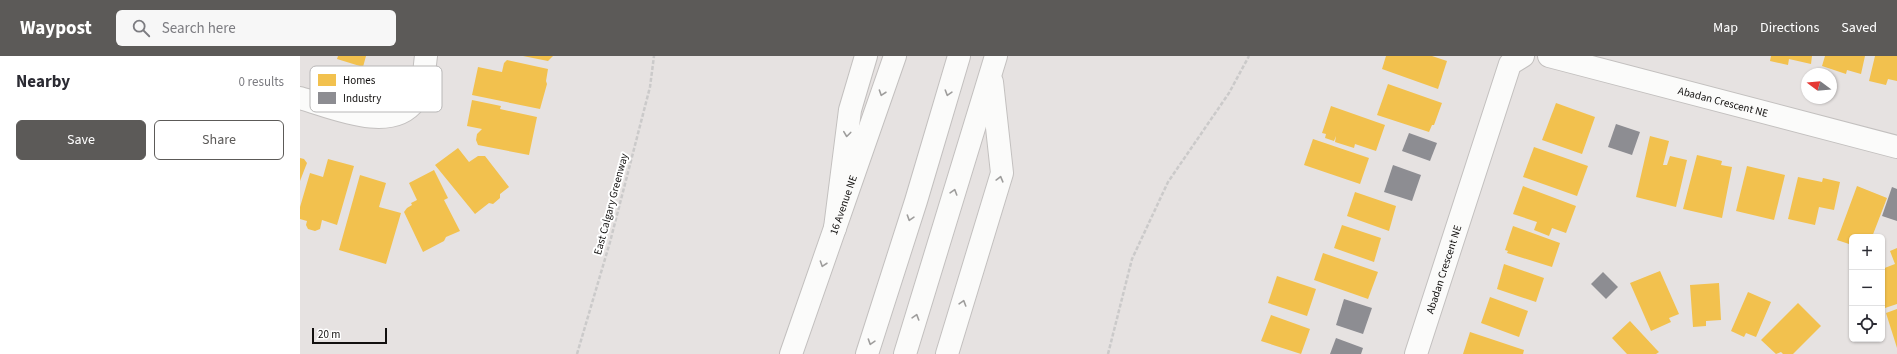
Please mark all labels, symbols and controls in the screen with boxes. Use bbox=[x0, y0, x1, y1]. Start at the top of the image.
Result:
search box bbox=[116, 10, 396, 46]
text: Waypost bbox=[20, 15, 92, 42]
icon: search bbox=[130, 17, 152, 39]
text: Search here bbox=[162, 18, 236, 39]
text: Map bbox=[1713, 18, 1738, 38]
text: Directions bbox=[1760, 18, 1819, 38]
text: Saved bbox=[1841, 18, 1877, 38]
legend bbox=[310, 66, 442, 112]
north arrow bbox=[1801, 68, 1837, 104]
text: Nearby bbox=[16, 70, 70, 94]
text: 0 results bbox=[239, 73, 284, 91]
text: Homes bbox=[343, 73, 376, 88]
street label: Abadan Crescent NE bbox=[1676, 83, 1770, 121]
one-way arrow bbox=[879, 89, 887, 96]
one-way arrow bbox=[944, 90, 953, 97]
text: Industry bbox=[343, 91, 381, 106]
button: Save bbox=[16, 120, 146, 160]
button: Share bbox=[154, 120, 284, 160]
one-way arrow bbox=[843, 131, 852, 138]
street label: East Calgary Greenway bbox=[590, 152, 632, 256]
street label: 16 Avenue NE bbox=[826, 173, 860, 237]
one-way arrow bbox=[995, 176, 1004, 183]
one-way arrow bbox=[949, 189, 958, 196]
one-way arrow bbox=[906, 214, 915, 221]
street label: Abadan Crescent NE bbox=[1422, 223, 1465, 316]
map controls bbox=[1849, 234, 1885, 342]
button: + bbox=[1849, 234, 1885, 270]
one-way arrow bbox=[819, 261, 827, 268]
button: − bbox=[1849, 270, 1885, 306]
one-way arrow bbox=[958, 300, 966, 307]
button: locate bbox=[1849, 306, 1885, 342]
one-way arrow bbox=[912, 313, 920, 320]
scale bar bbox=[312, 326, 387, 345]
text: 20 m bbox=[318, 327, 340, 342]
one-way arrow bbox=[867, 338, 875, 345]

